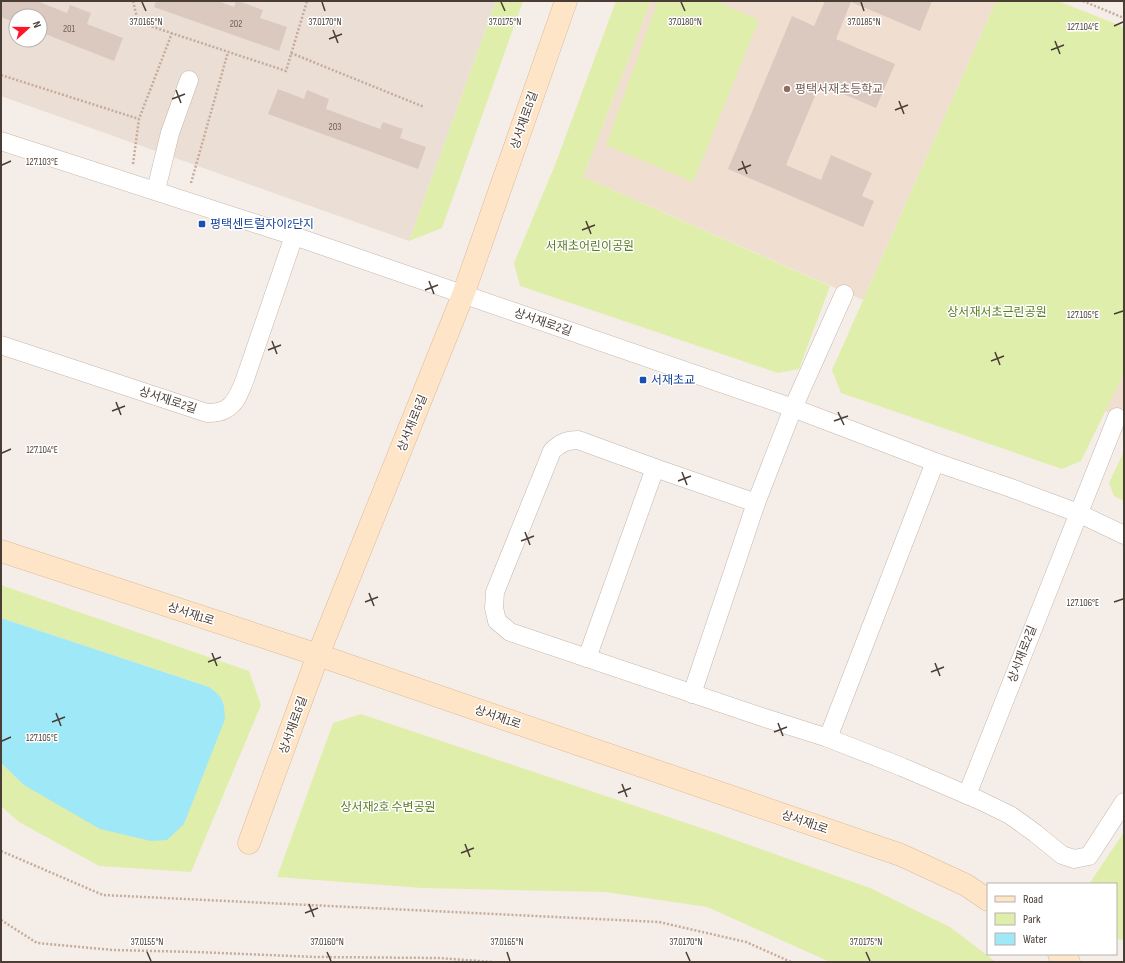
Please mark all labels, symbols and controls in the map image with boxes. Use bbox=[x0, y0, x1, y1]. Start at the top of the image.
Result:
north arrow bbox=[8, 8, 48, 48]
text: 37.0165°N bbox=[129, 16, 163, 28]
text: 37.0170°N bbox=[308, 16, 342, 28]
text: 37.0175°N bbox=[489, 16, 521, 28]
text: 37.0180°N bbox=[668, 16, 702, 28]
text: 37.0185°N bbox=[847, 16, 881, 28]
house number: 202 bbox=[230, 18, 242, 30]
text: N bbox=[30, 20, 44, 30]
text: 127.104°E bbox=[1067, 21, 1099, 33]
house number: 201 bbox=[63, 23, 76, 35]
place label: 평택서재초등학교 bbox=[795, 82, 883, 97]
marker: 평택서재초등학교 bbox=[782, 84, 792, 94]
street label: 상서재로6길 bbox=[508, 89, 541, 151]
house number: 203 bbox=[329, 121, 341, 133]
text: 127.103°E bbox=[26, 156, 58, 168]
place label: 평택센트럴자이2단지 bbox=[210, 217, 314, 232]
marker: 평택센트럴자이2단지 bbox=[197, 219, 207, 229]
park label: 서재초어린이공원 bbox=[546, 239, 634, 254]
park label: 상서재서초근린공원 bbox=[947, 305, 1047, 320]
street label: 상서재로2길 bbox=[512, 306, 574, 339]
text: 127.105°E bbox=[1067, 309, 1099, 321]
place label: 서재초교 bbox=[651, 373, 695, 388]
marker: 서재초교 bbox=[638, 375, 648, 385]
street label: 상서재로2길 bbox=[137, 384, 199, 417]
street label: 상서재로6길 bbox=[394, 392, 431, 454]
text: 127.104°E bbox=[26, 444, 58, 456]
text: 127.106°E bbox=[1067, 597, 1099, 609]
street label: 상서재1로 bbox=[166, 600, 216, 629]
street label: 상서재로2길 bbox=[1005, 623, 1040, 685]
street label: 상서재로6길 bbox=[276, 694, 311, 756]
street label: 상서재1로 bbox=[473, 703, 523, 732]
text: 127.105°E bbox=[26, 732, 58, 744]
park label: 상서재2호 수변공원 bbox=[340, 800, 436, 815]
street label: 상서재1로 bbox=[780, 808, 830, 837]
legend bbox=[987, 883, 1117, 955]
text: Road bbox=[1023, 892, 1043, 907]
text: Park bbox=[1023, 912, 1041, 927]
text: Water bbox=[1023, 932, 1047, 947]
text: 37.0155°N bbox=[131, 936, 163, 948]
text: 37.0160°N bbox=[310, 936, 344, 948]
text: 37.0165°N bbox=[490, 936, 524, 948]
text: 37.0170°N bbox=[669, 936, 703, 948]
text: 37.0175°N bbox=[850, 936, 882, 948]

